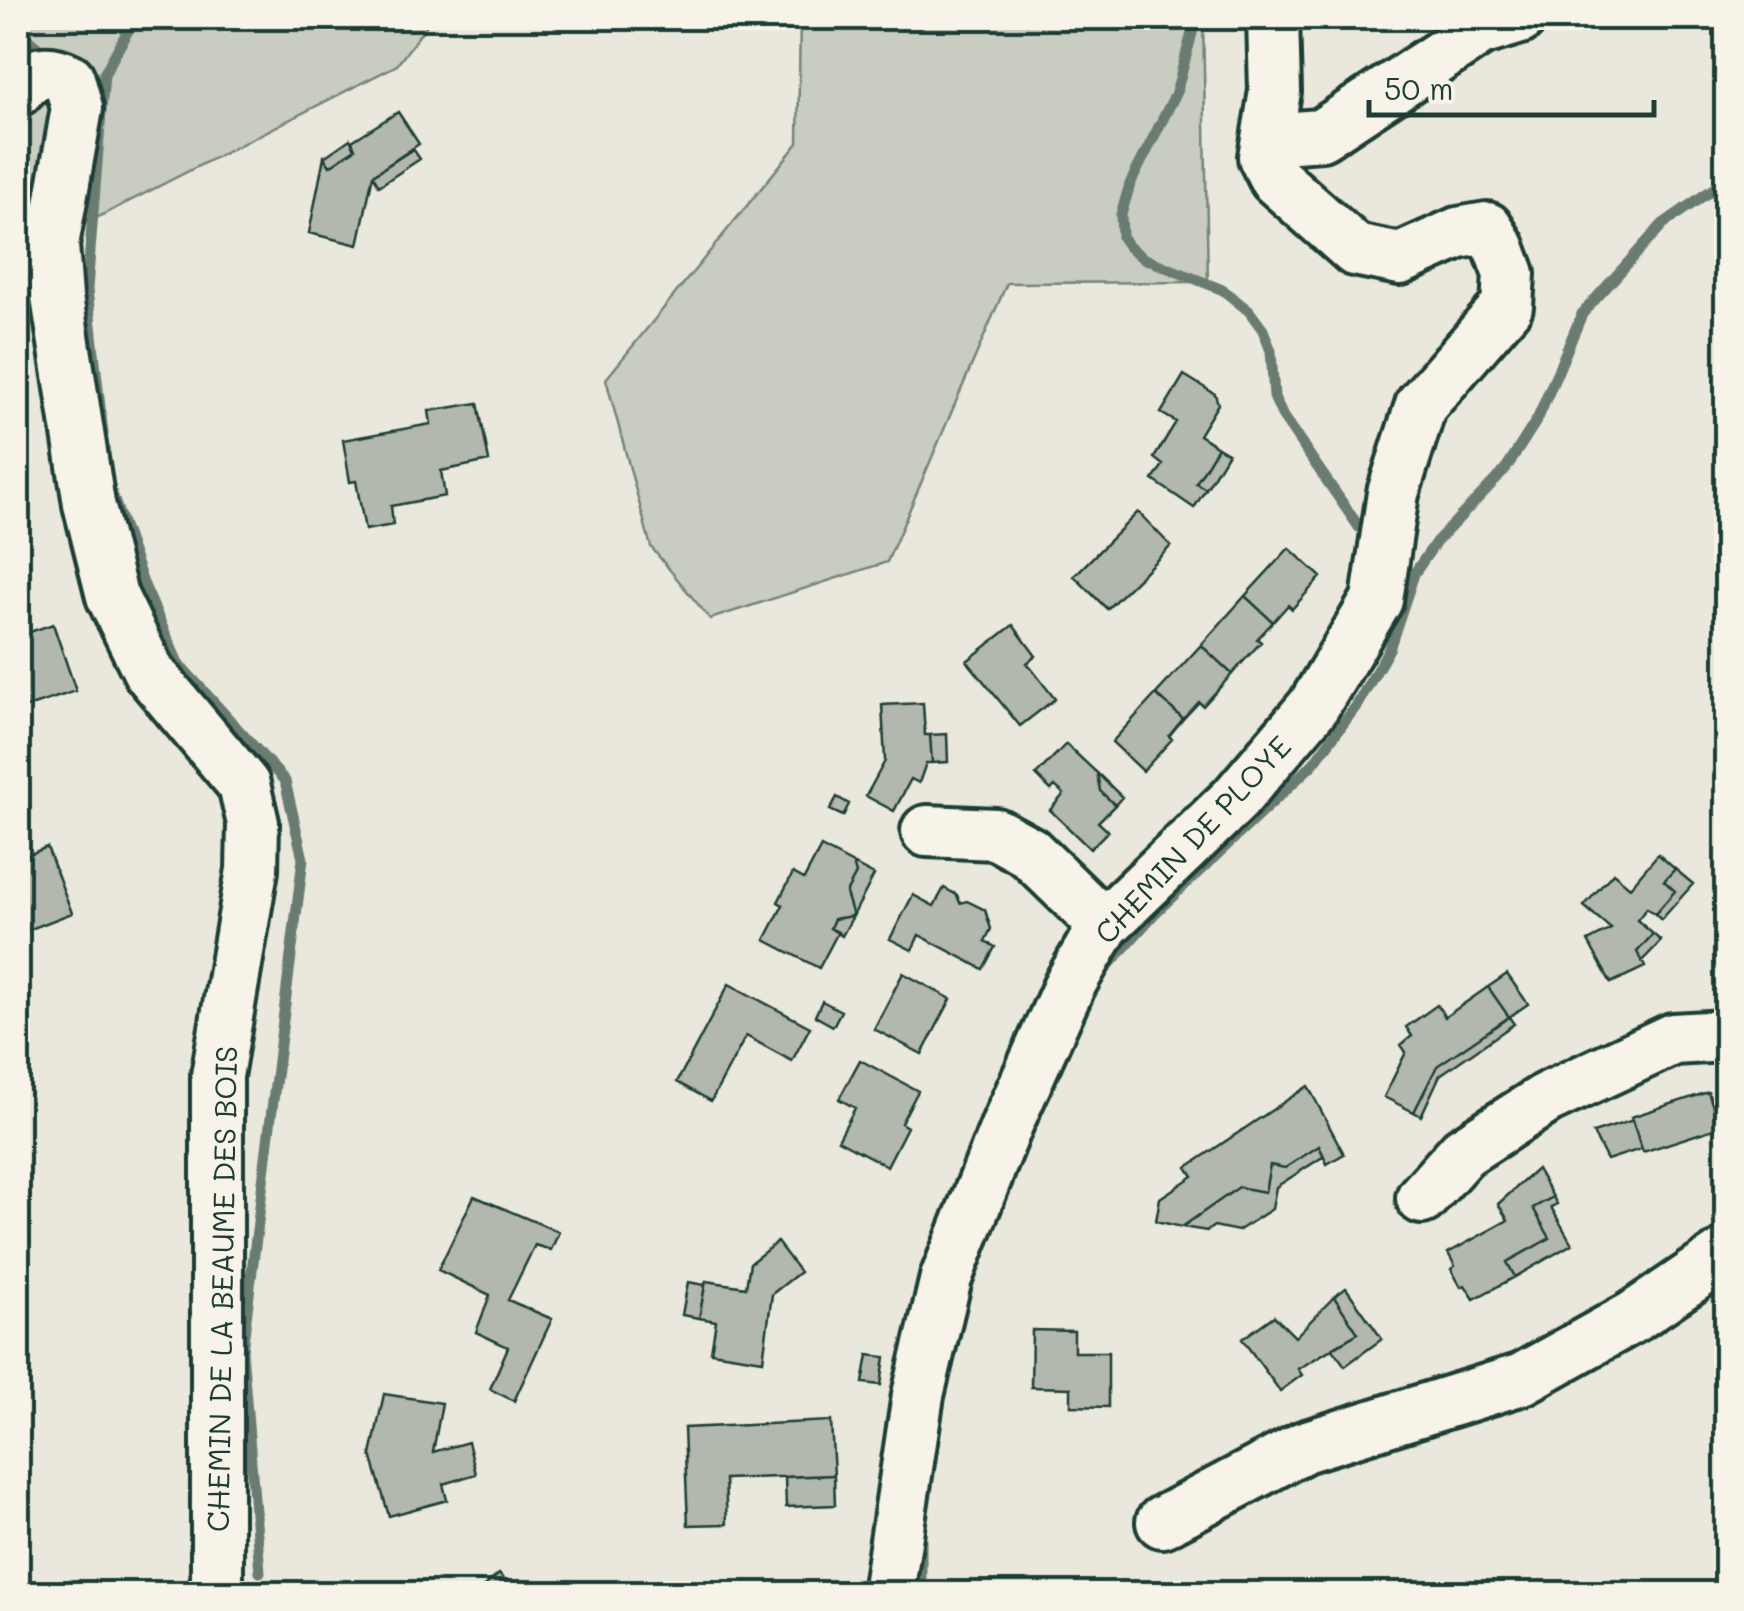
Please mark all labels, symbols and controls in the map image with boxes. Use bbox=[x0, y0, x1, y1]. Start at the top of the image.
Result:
scale bar bbox=[1369, 55, 1654, 117]
text: 50 m bbox=[1384, 68, 1454, 108]
street label: CHEMIN DE PLOYE bbox=[1085, 726, 1299, 952]
street label: CHEMIN DE LA BEAUME DES BOIS bbox=[197, 1046, 245, 1532]

